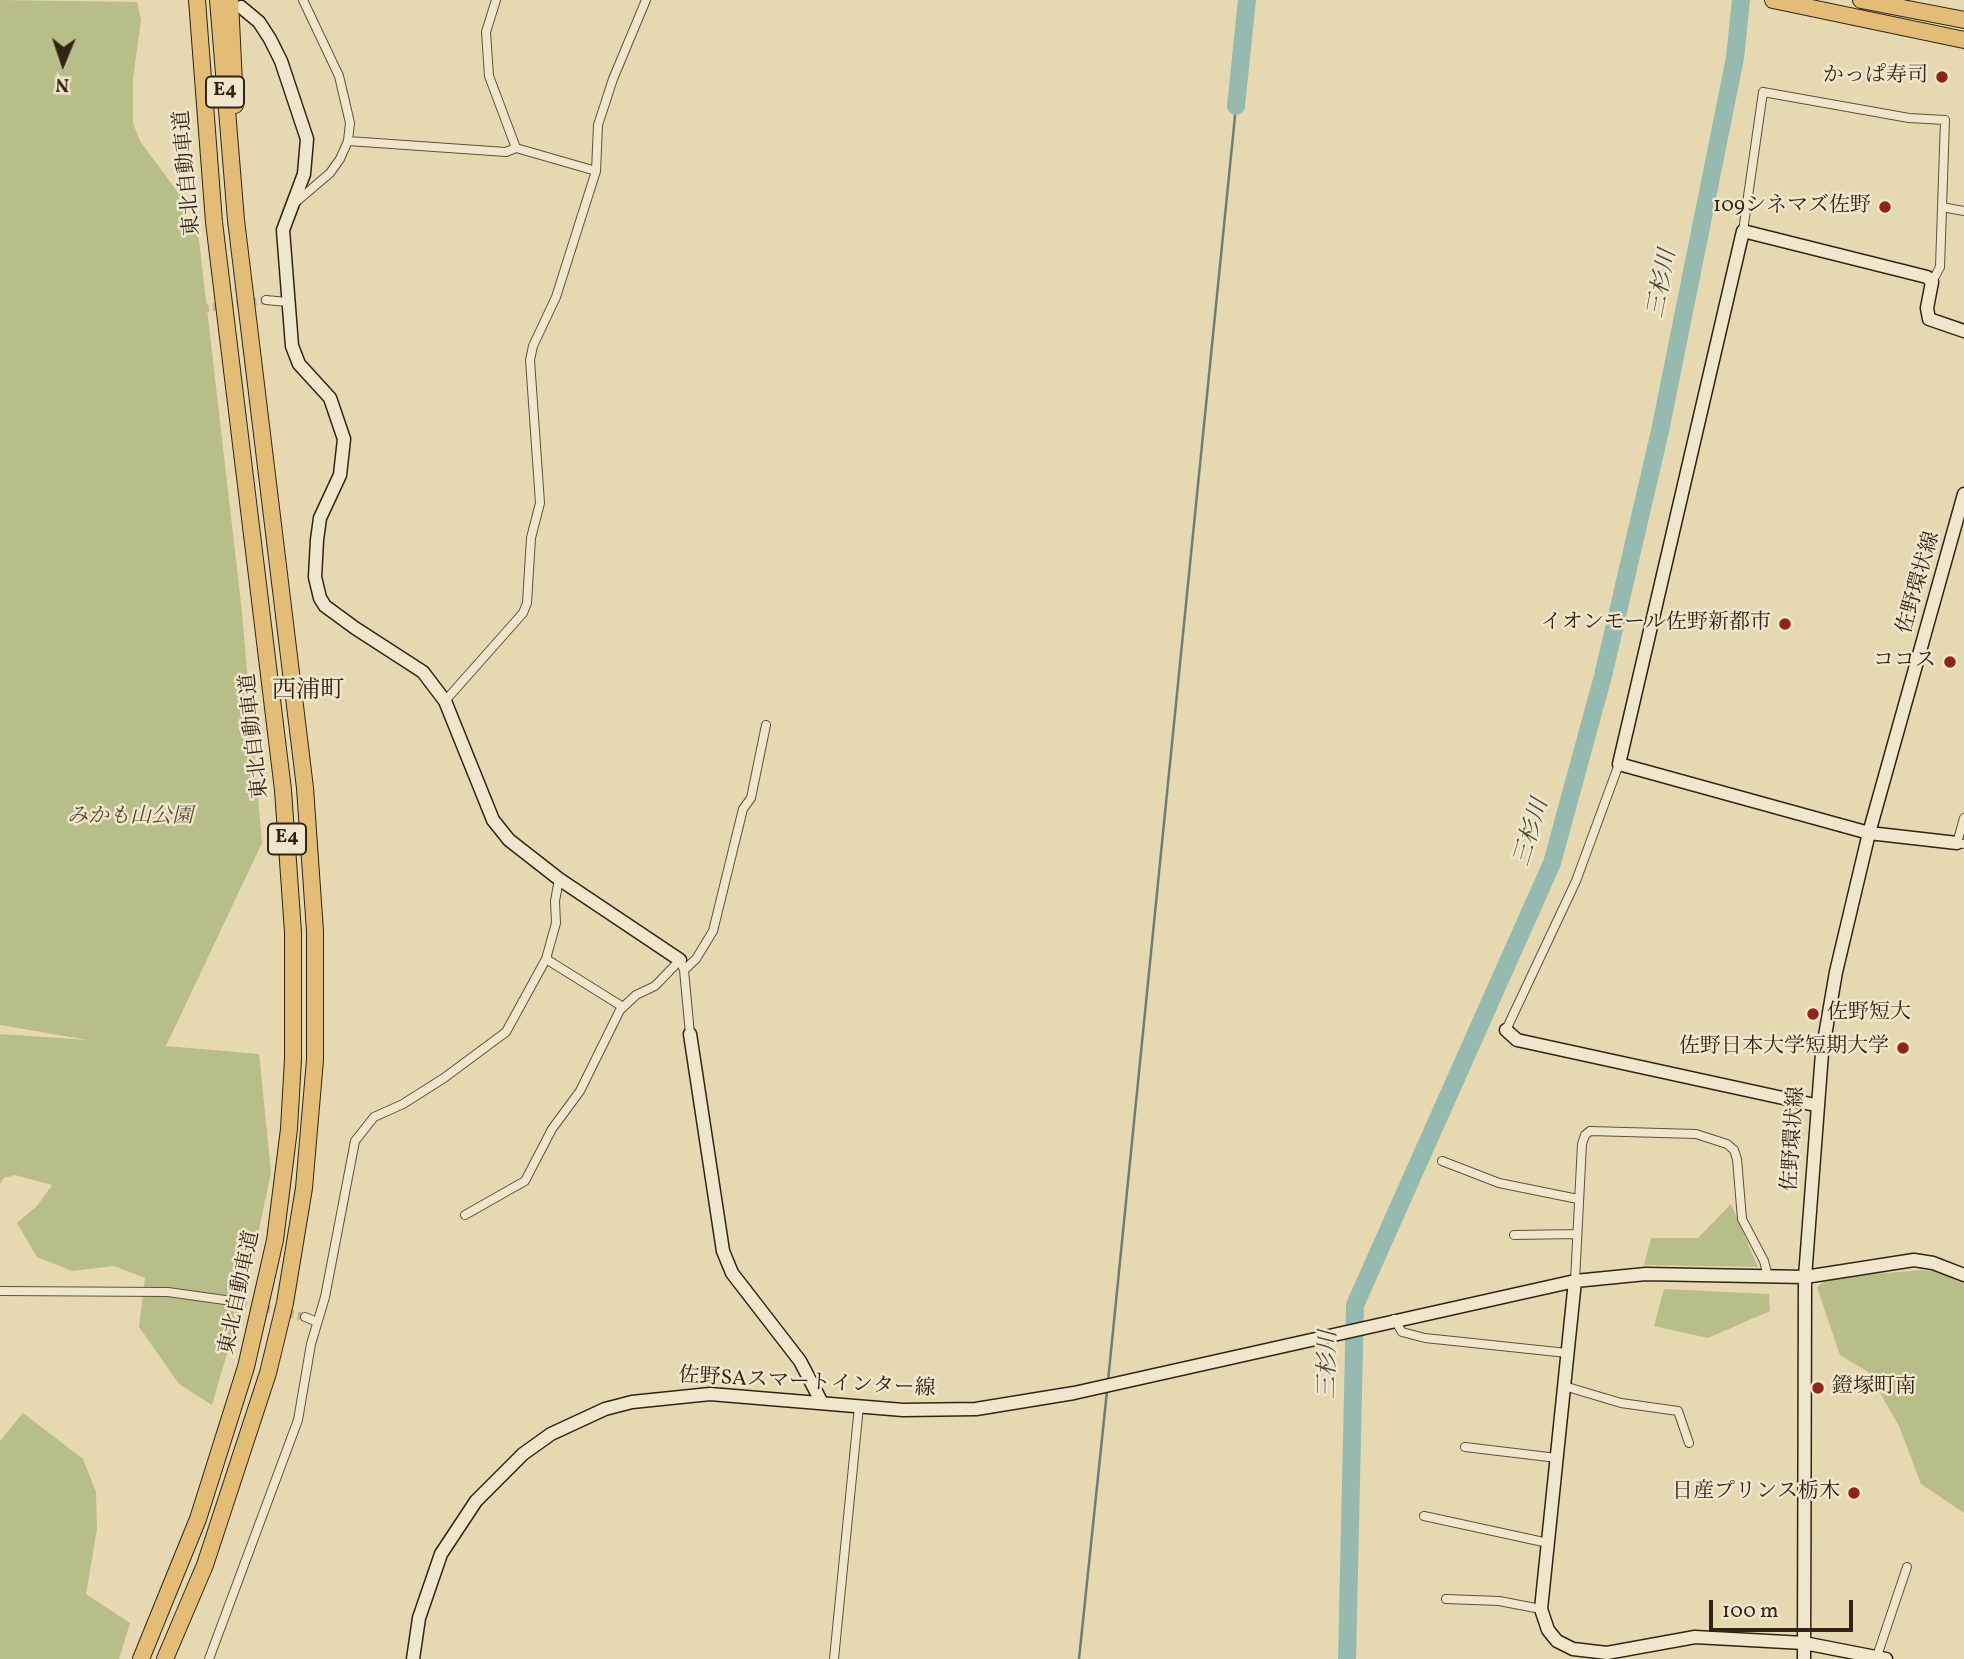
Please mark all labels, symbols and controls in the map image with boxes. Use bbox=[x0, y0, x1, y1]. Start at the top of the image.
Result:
north arrow bbox=[28, 28, 98, 98]
place label: かっぱ寿司 bbox=[1823, 64, 1928, 90]
marker: かっぱ寿司 bbox=[1934, 69, 1950, 85]
text: N bbox=[55, 71, 70, 97]
road number: E4 bbox=[206, 76, 244, 108]
street label: 東北自動車道 bbox=[171, 109, 207, 237]
place label: 109シネマズ佐野 bbox=[1713, 194, 1871, 220]
marker: 109シネマズ佐野 bbox=[1877, 199, 1893, 215]
water label: 三杉川 bbox=[1644, 248, 1684, 320]
street label: 佐野環状線 bbox=[1893, 529, 1947, 637]
place label: イオンモール佐野新都市 bbox=[1541, 611, 1771, 637]
marker: イオンモール佐野新都市 bbox=[1777, 616, 1793, 632]
place label: ココス bbox=[1873, 649, 1936, 675]
marker: ココス bbox=[1942, 654, 1958, 670]
street label: 東北自動車道 bbox=[237, 672, 275, 800]
district label: 西浦町 bbox=[272, 679, 344, 707]
water label: 三杉川 bbox=[1510, 796, 1556, 870]
park label: みかも山公園 bbox=[67, 805, 193, 831]
road number: E4 bbox=[268, 824, 306, 854]
place label: 佐野短大 bbox=[1827, 1001, 1911, 1027]
marker: 佐野短大 bbox=[1805, 1006, 1821, 1022]
place label: 佐野日本大学短期大学 bbox=[1679, 1035, 1889, 1061]
marker: 佐野日本大学短期大学 bbox=[1895, 1040, 1911, 1056]
street label: 佐野環状線 bbox=[1779, 1086, 1811, 1192]
street label: 東北自動車道 bbox=[216, 1229, 266, 1357]
water label: 三杉川 bbox=[1316, 1330, 1344, 1400]
street label: 佐野SAスマートインター線 bbox=[678, 1365, 936, 1403]
place label: 鐙塚町南 bbox=[1832, 1375, 1916, 1401]
marker: 鐙塚町南 bbox=[1810, 1380, 1826, 1396]
place label: 日産プリンス栃木 bbox=[1672, 1480, 1840, 1506]
marker: 日産プリンス栃木 bbox=[1846, 1485, 1862, 1501]
scale bar bbox=[1712, 1586, 1856, 1630]
text: 100 m bbox=[1722, 1597, 1779, 1626]

